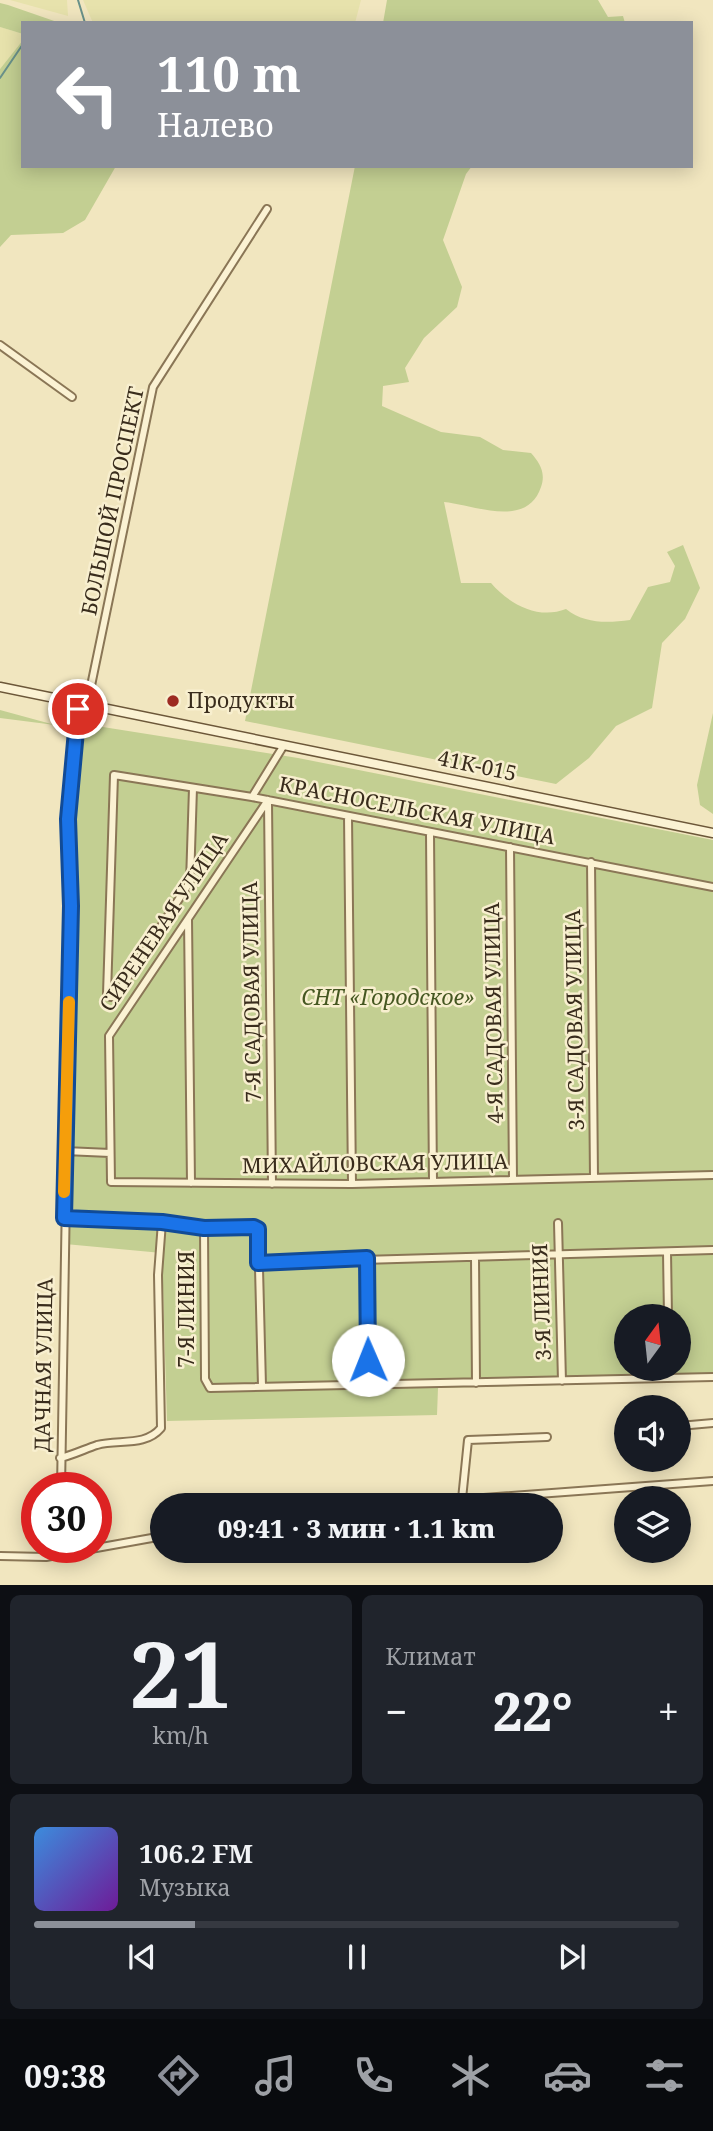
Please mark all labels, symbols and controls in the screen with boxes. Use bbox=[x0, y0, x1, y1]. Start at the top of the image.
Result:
text: 110 m bbox=[157, 40, 301, 106]
icon: left bbox=[42, 49, 133, 140]
text: Налево bbox=[157, 103, 274, 146]
street label: БОЛЬШОЙ ПРОСПЕКТ bbox=[74, 384, 150, 618]
pin bbox=[48, 679, 108, 739]
place label: Продукты bbox=[187, 686, 295, 714]
icon: arrive bbox=[59, 690, 97, 728]
marker: Продукты bbox=[165, 693, 181, 709]
street label: 41К-015 bbox=[435, 743, 519, 787]
street label: КРАСНОСЕЛЬСКАЯ УЛИЦА bbox=[277, 769, 558, 851]
street label: СИРЕНЕВАЯ УЛИЦА bbox=[93, 826, 234, 1017]
street label: 7-Я САДОВАЯ УЛИЦА bbox=[235, 881, 267, 1103]
street label: 4-Я САДОВАЯ УЛИЦА bbox=[477, 902, 509, 1124]
street label: 3-Я САДОВАЯ УЛИЦА bbox=[558, 909, 590, 1131]
park label: СНТ «Городское» bbox=[301, 983, 475, 1011]
street label: МИХАЙЛОВСКАЯ УЛИЦА bbox=[242, 1147, 509, 1179]
street label: 3-Я ЛИНИЯ bbox=[525, 1243, 557, 1361]
street label: 7-Я ЛИНИЯ bbox=[172, 1250, 200, 1368]
street label: ДАЧНАЯ УЛИЦА bbox=[27, 1277, 59, 1452]
north arrow bbox=[614, 1304, 691, 1381]
map controls bbox=[614, 1304, 691, 1563]
position arrow bbox=[331, 1323, 405, 1397]
button: sound bbox=[614, 1395, 691, 1472]
speed limit sign: 30 bbox=[21, 1472, 112, 1563]
button: layers bbox=[614, 1486, 691, 1563]
text: 09:41 · 3 мин · 1.1 km bbox=[218, 1510, 495, 1546]
text: 21 bbox=[129, 1611, 232, 1735]
text: Климат bbox=[386, 1640, 476, 1672]
text: 22° bbox=[493, 1675, 573, 1746]
text: − bbox=[386, 1685, 408, 1737]
text: + bbox=[658, 1685, 679, 1737]
text: km/h bbox=[153, 1719, 209, 1751]
text: 106.2 FM bbox=[139, 1835, 253, 1871]
text: Музыка bbox=[139, 1871, 231, 1903]
icon: previous bbox=[123, 1938, 161, 1976]
icon: pause bbox=[338, 1938, 376, 1976]
icon: next bbox=[553, 1938, 591, 1976]
icon: directions bbox=[154, 2051, 203, 2100]
icon: music bbox=[251, 2051, 300, 2100]
icon: phone bbox=[349, 2051, 398, 2100]
icon: climate bbox=[446, 2051, 495, 2100]
icon: car bbox=[543, 2051, 592, 2100]
icon: filters bbox=[640, 2051, 689, 2100]
text: 09:38 bbox=[24, 2054, 106, 2097]

